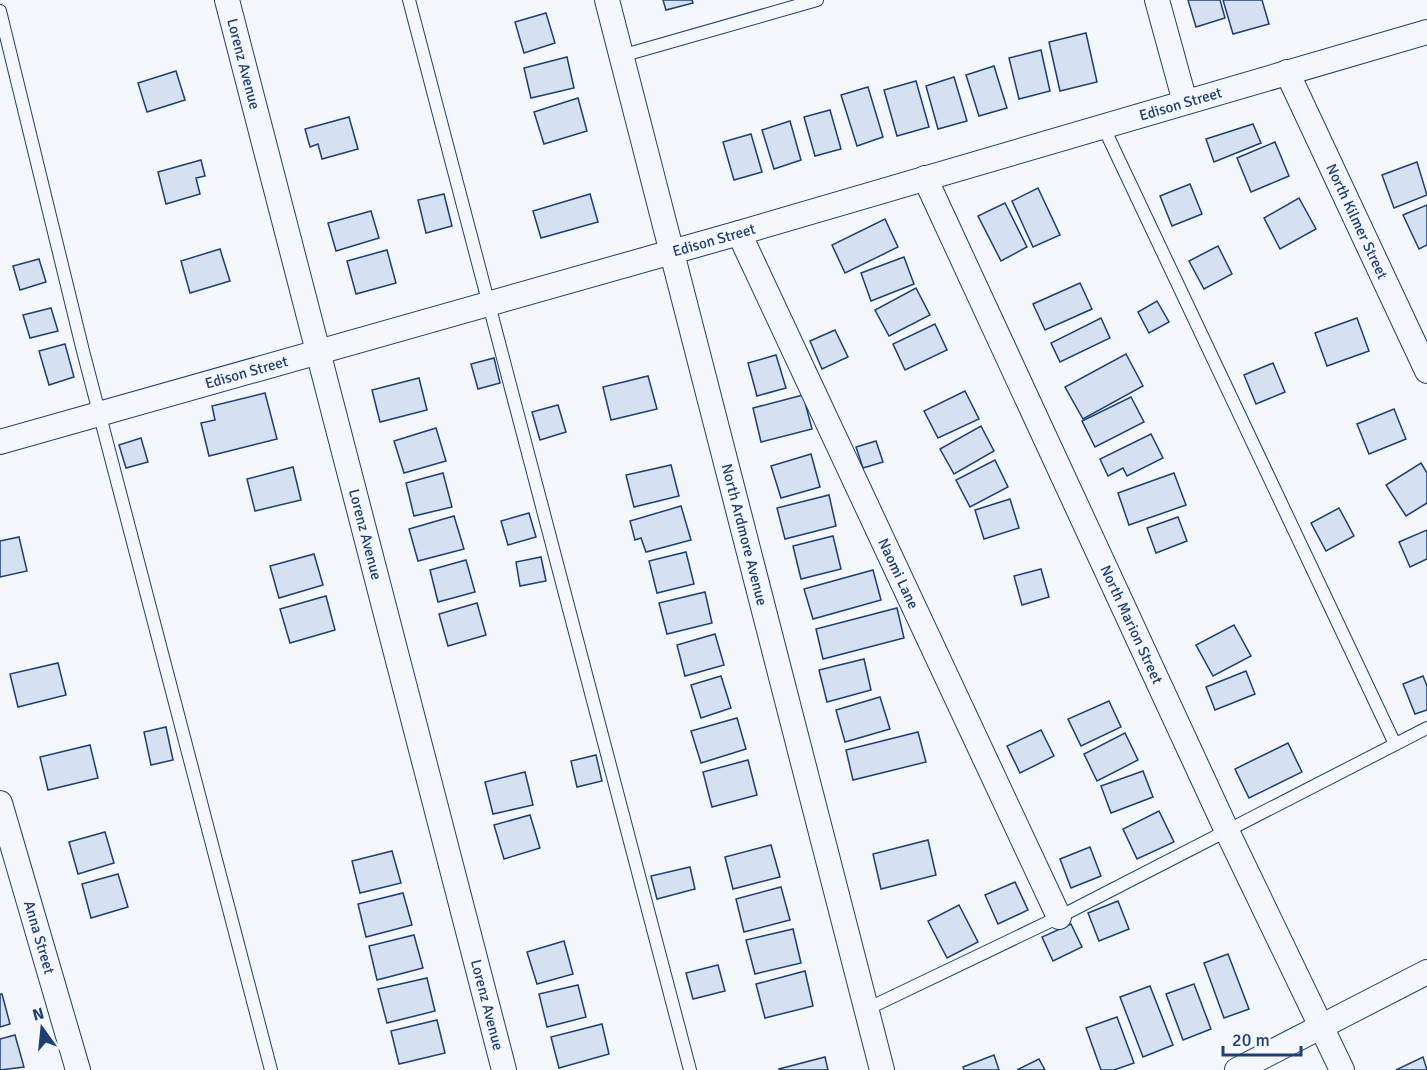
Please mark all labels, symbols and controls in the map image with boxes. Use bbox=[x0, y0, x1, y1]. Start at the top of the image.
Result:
street label: Lorenz Avenue bbox=[223, 17, 264, 111]
street label: Edison Street bbox=[1137, 83, 1224, 125]
street label: North Kilmer Street bbox=[1322, 161, 1392, 282]
street label: Edison Street bbox=[670, 220, 758, 260]
street label: Edison Street bbox=[203, 352, 290, 393]
street label: North Ardmore Avenue bbox=[718, 462, 771, 608]
street label: Lorenz Avenue bbox=[345, 487, 386, 582]
street label: Naomi Lane bbox=[874, 535, 923, 612]
street label: North Marion Street bbox=[1096, 562, 1167, 687]
street label: Anna Street bbox=[20, 899, 58, 976]
street label: Lorenz Avenue bbox=[467, 958, 508, 1052]
north arrow bbox=[12, 998, 72, 1058]
text: N bbox=[30, 1003, 46, 1026]
scale bar bbox=[1223, 1019, 1301, 1057]
text: 20 m bbox=[1232, 1029, 1270, 1051]

